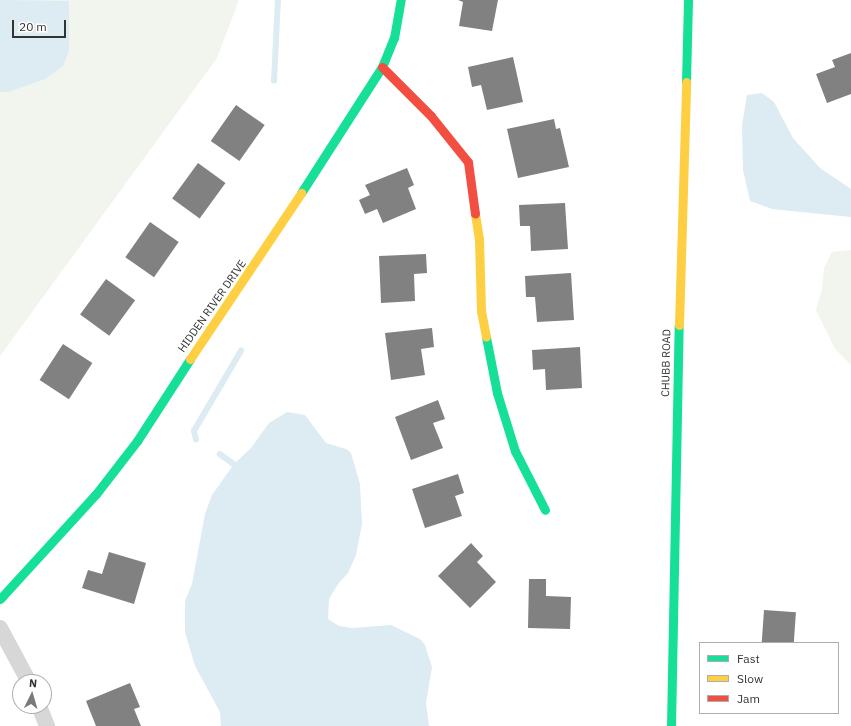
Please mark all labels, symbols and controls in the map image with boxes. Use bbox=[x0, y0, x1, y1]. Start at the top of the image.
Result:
scale bar bbox=[14, 12, 68, 38]
text: 20 m bbox=[19, 19, 47, 34]
street label: HIDDEN RIVER DRIVE bbox=[175, 257, 249, 355]
street label: CHUBB ROAD bbox=[659, 329, 673, 397]
legend bbox=[699, 642, 839, 714]
text: Fast bbox=[737, 651, 760, 666]
text: Slow bbox=[737, 671, 763, 686]
north arrow bbox=[12, 674, 52, 714]
text: N bbox=[28, 676, 38, 690]
text: Jam bbox=[737, 691, 760, 706]

